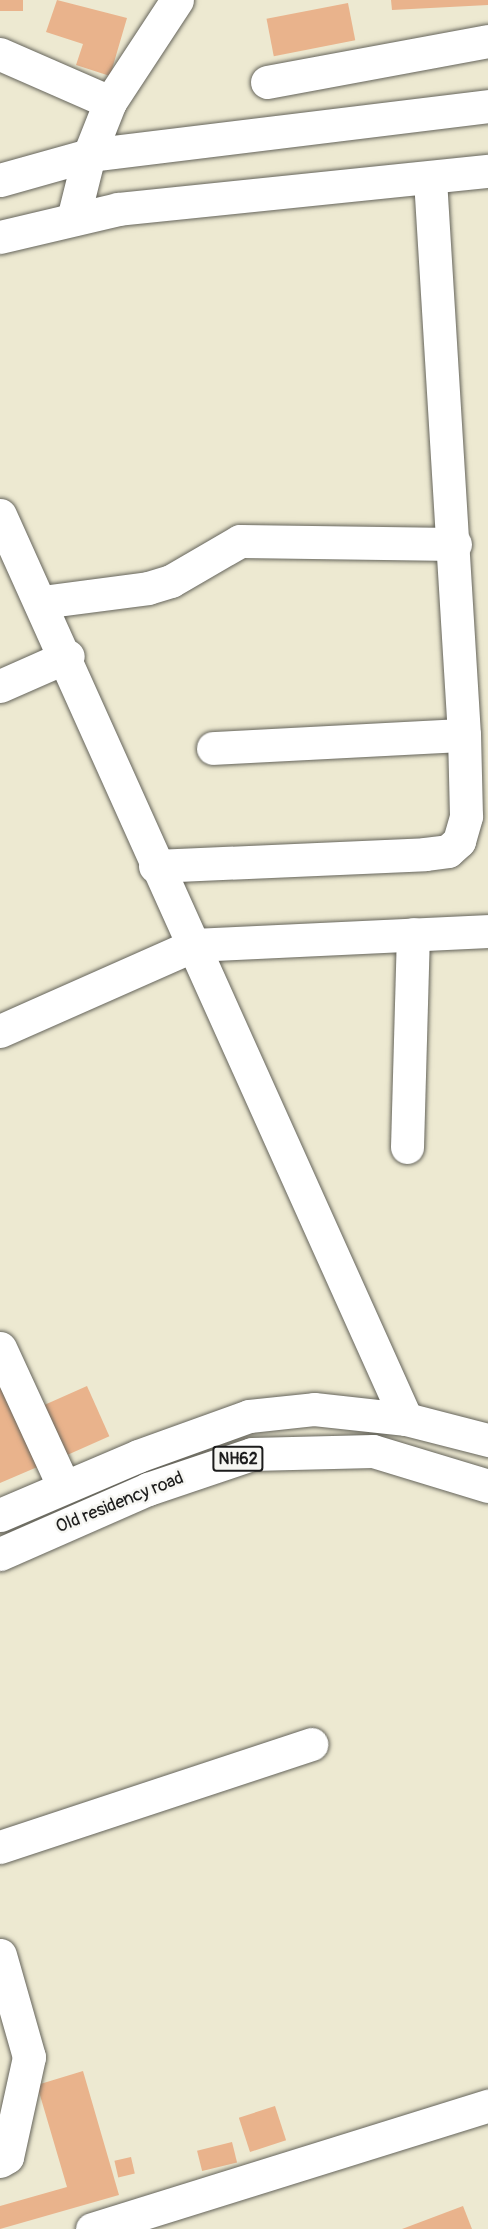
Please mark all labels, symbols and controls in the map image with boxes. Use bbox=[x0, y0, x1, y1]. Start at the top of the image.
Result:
road number: NH62 bbox=[211, 1446, 265, 1472]
street label: Old residency road bbox=[53, 1468, 187, 1538]

